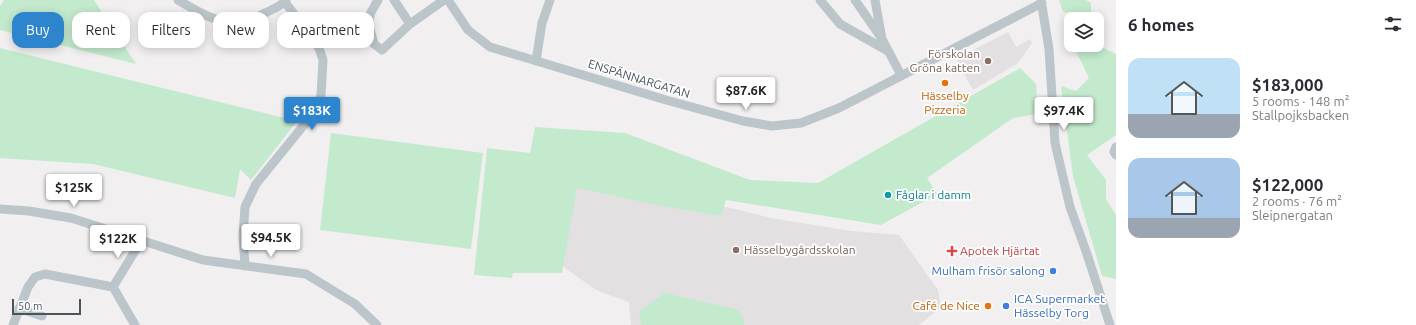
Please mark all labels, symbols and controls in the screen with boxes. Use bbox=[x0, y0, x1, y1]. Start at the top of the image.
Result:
chip: Buy bbox=[12, 12, 64, 48]
chip: Rent bbox=[72, 12, 130, 48]
chip: Filters bbox=[138, 12, 205, 48]
chip: New bbox=[213, 12, 269, 48]
chip: Apartment bbox=[277, 12, 374, 48]
map controls bbox=[1064, 12, 1104, 52]
button: layers bbox=[1064, 12, 1104, 52]
icon: filters bbox=[1382, 13, 1404, 35]
text: 6 homes bbox=[1128, 15, 1194, 34]
place label: Förskolan Gröna katten bbox=[910, 47, 980, 74]
marker: Förskolan Gröna katten bbox=[983, 56, 993, 66]
street label: ENSPÄNNARGATAN bbox=[587, 57, 692, 100]
icon: home bbox=[1160, 74, 1208, 122]
text: $183,000 bbox=[1252, 75, 1323, 94]
pin: $87.6K bbox=[713, 77, 779, 111]
marker: Hässelby Pizzeria bbox=[940, 78, 950, 88]
text: $87.6K bbox=[725, 83, 767, 97]
place label: Hässelby Pizzeria bbox=[921, 89, 969, 116]
text: 5 rooms · 148 m² bbox=[1252, 94, 1349, 108]
pin: $183K bbox=[284, 97, 340, 131]
pin: $97.4K bbox=[1031, 97, 1097, 131]
text: $183K bbox=[293, 103, 331, 117]
text: $97.4K bbox=[1043, 103, 1085, 117]
text: Stallpojksbacken bbox=[1252, 108, 1349, 122]
pin: $125K bbox=[46, 174, 102, 208]
icon: home bbox=[1160, 174, 1208, 222]
text: $122,000 bbox=[1252, 175, 1323, 194]
text: $125K bbox=[55, 180, 93, 194]
place label: Fåglar i damm bbox=[896, 188, 971, 201]
marker: Fåglar i damm bbox=[883, 190, 893, 200]
text: 2 rooms · 76 m² bbox=[1252, 194, 1342, 208]
text: Sleipnergatan bbox=[1252, 208, 1333, 222]
pin: $94.5K bbox=[238, 224, 304, 258]
pin: $122K bbox=[90, 225, 146, 259]
text: $94.5K bbox=[250, 230, 292, 244]
text: $122K bbox=[99, 231, 137, 245]
place label: Hässelbygårdsskolan bbox=[744, 243, 856, 256]
place label: Apotek Hjärtat bbox=[960, 244, 1040, 257]
marker: Hässelbygårdsskolan bbox=[731, 245, 741, 255]
marker: Apotek Hjärtat bbox=[947, 246, 957, 256]
place label: Mulham frisör salong bbox=[932, 264, 1045, 277]
marker: Mulham frisör salong bbox=[1048, 266, 1058, 276]
place label: ICA Supermarket Hässelby Torg bbox=[1014, 292, 1105, 319]
scale bar bbox=[12, 297, 81, 316]
place label: Café de Nice bbox=[912, 299, 980, 312]
text: 50 m bbox=[18, 300, 42, 312]
marker: Café de Nice bbox=[983, 301, 993, 311]
marker: ICA Supermarket Hässelby Torg bbox=[1001, 301, 1011, 311]

